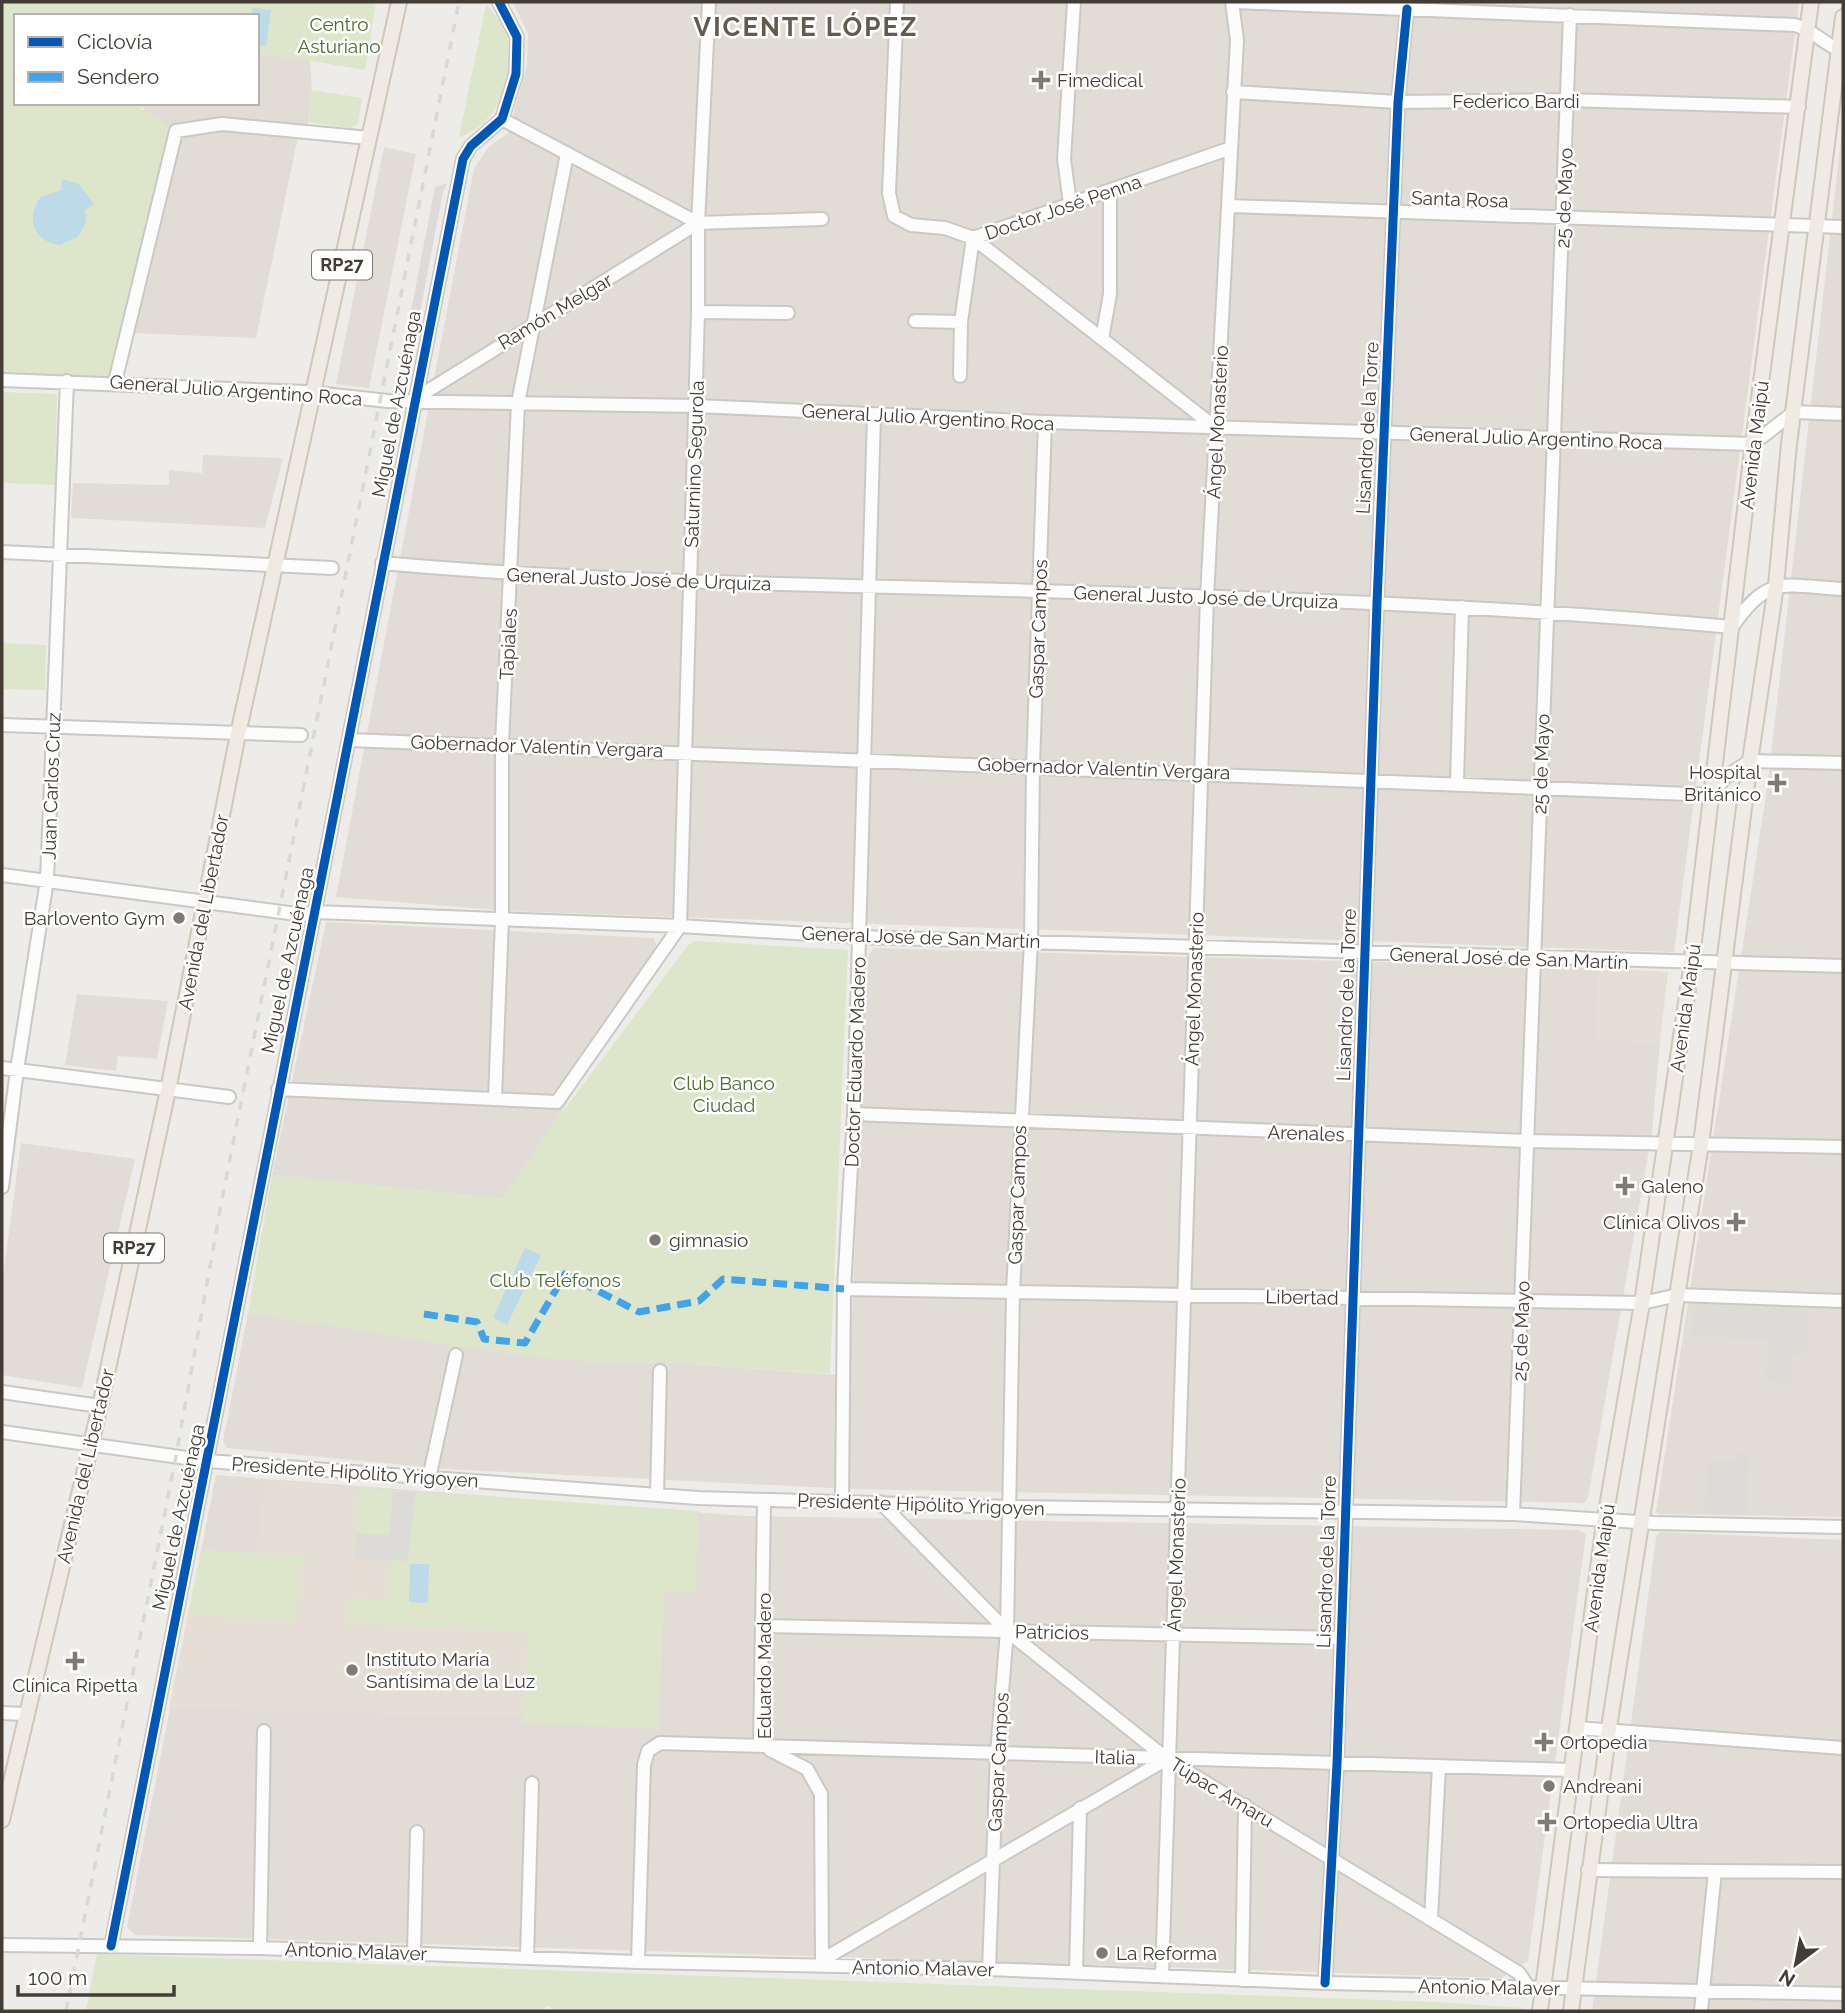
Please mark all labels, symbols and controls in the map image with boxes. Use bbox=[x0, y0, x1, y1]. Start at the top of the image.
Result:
district label: VICENTE LÓPEZ bbox=[694, 12, 918, 42]
park label: Centro Asturiano bbox=[297, 13, 381, 57]
legend bbox=[14, 14, 259, 105]
text: Ciclovía bbox=[77, 29, 153, 54]
text: Sendero bbox=[77, 64, 159, 89]
place label: Fimedical bbox=[1057, 69, 1144, 91]
marker: Fimedical bbox=[1031, 70, 1051, 90]
street label: Federico Bardi bbox=[1452, 90, 1580, 112]
street label: 25 de Mayo bbox=[1551, 147, 1577, 249]
street label: Doctor José Penna bbox=[982, 170, 1144, 244]
street label: Santa Rosa bbox=[1411, 186, 1509, 212]
road number: RP27 bbox=[312, 250, 372, 279]
street label: Ramón Melgar bbox=[494, 268, 616, 354]
street label: Miguel de Azcuénaga bbox=[367, 309, 425, 499]
street label: Lisandro de la Torre bbox=[1351, 341, 1383, 515]
street label: Ángel Monasterio bbox=[1202, 344, 1232, 500]
street label: General Julio Argentino Roca bbox=[109, 370, 363, 410]
street label: Avenida Maipú bbox=[1735, 379, 1773, 511]
street label: Saturnino Segurola bbox=[680, 380, 708, 548]
street label: General Julio Argentino Roca bbox=[801, 399, 1055, 435]
street label: General Julio Argentino Roca bbox=[1409, 423, 1663, 453]
street label: Gaspar Campos bbox=[1025, 559, 1051, 699]
street label: General Justo José de Urquiza bbox=[506, 563, 772, 595]
street label: General Justo José de Urquiza bbox=[1073, 581, 1339, 613]
street label: Tapiales bbox=[495, 608, 521, 680]
street label: Juan Carlos Cruz bbox=[37, 712, 65, 860]
street label: 25 de Mayo bbox=[1528, 713, 1554, 815]
street label: Gobernador Valentín Vergara bbox=[410, 731, 664, 761]
street label: Gobernador Valentín Vergara bbox=[977, 753, 1231, 783]
place label: Hospital Británico bbox=[1684, 761, 1762, 805]
marker: Hospital Británico bbox=[1767, 773, 1787, 793]
street label: Avenida del Libertador bbox=[173, 812, 233, 1012]
street label: Miguel de Azcuénaga bbox=[256, 865, 318, 1055]
place label: Barlovento Gym bbox=[24, 907, 165, 929]
street label: Lisandro de la Torre bbox=[1332, 908, 1360, 1082]
marker: Barlovento Gym bbox=[171, 910, 187, 926]
street label: Ángel Monasterio bbox=[1180, 912, 1208, 1066]
street label: General José de San Martín bbox=[801, 922, 1041, 952]
street label: Avenida Maipú bbox=[1665, 942, 1705, 1074]
street label: General José de San Martín bbox=[1389, 943, 1629, 973]
street label: Doctor Eduardo Madero bbox=[840, 956, 870, 1168]
park label: Club Banco Ciudad bbox=[673, 1072, 775, 1116]
street label: Arenales bbox=[1267, 1121, 1345, 1145]
street label: Gaspar Campos bbox=[1004, 1125, 1030, 1265]
place label: Galeno bbox=[1641, 1175, 1704, 1197]
marker: Galeno bbox=[1615, 1176, 1635, 1196]
place label: Clínica Olivos bbox=[1603, 1211, 1720, 1233]
marker: Clínica Olivos bbox=[1726, 1212, 1746, 1232]
place label: gimnasio bbox=[669, 1229, 748, 1251]
marker: gimnasio bbox=[647, 1232, 663, 1248]
road number: RP27 bbox=[104, 1233, 164, 1262]
park label: Club Teléfonos bbox=[489, 1269, 621, 1291]
street label: 25 de Mayo bbox=[1508, 1280, 1534, 1382]
street label: Libertad bbox=[1265, 1285, 1339, 1309]
street label: Avenida del Libertador bbox=[52, 1366, 118, 1565]
street label: Miguel de Azcuénaga bbox=[147, 1422, 209, 1612]
street label: Presidente Hipólito Yrigoyen bbox=[231, 1452, 479, 1492]
street label: Lisandro de la Torre bbox=[1312, 1475, 1340, 1649]
street label: Ángel Monasterio bbox=[1162, 1478, 1190, 1632]
street label: Presidente Hipólito Yrigoyen bbox=[797, 1489, 1045, 1519]
street label: Avenida Maipú bbox=[1579, 1502, 1619, 1634]
street label: Eduardo Madero bbox=[753, 1593, 775, 1739]
street label: Patricios bbox=[1015, 1620, 1089, 1644]
place label: Instituto María Santísima de la Luz bbox=[366, 1648, 535, 1692]
marker: Clínica Ripetta bbox=[65, 1651, 85, 1671]
marker: Instituto María Santísima de la Luz bbox=[344, 1662, 360, 1678]
place label: Clínica Ripetta bbox=[12, 1674, 138, 1696]
street label: Gaspar Campos bbox=[983, 1692, 1013, 1832]
place label: Ortopedia bbox=[1560, 1731, 1648, 1753]
marker: Ortopedia bbox=[1534, 1732, 1554, 1752]
street label: Italia bbox=[1094, 1745, 1136, 1769]
street label: Túpac Amaru bbox=[1166, 1753, 1278, 1831]
place label: Andreani bbox=[1563, 1775, 1642, 1797]
marker: Andreani bbox=[1541, 1778, 1557, 1794]
place label: Ortopedia Ultra bbox=[1563, 1811, 1698, 1833]
marker: Ortopedia Ultra bbox=[1537, 1812, 1557, 1832]
north arrow bbox=[1761, 1929, 1831, 1999]
street label: Antonio Malaver bbox=[284, 1938, 428, 1964]
place label: La Reforma bbox=[1116, 1942, 1217, 1964]
marker: La Reforma bbox=[1094, 1945, 1110, 1961]
scale bar bbox=[18, 1954, 173, 1998]
street label: Antonio Malaver bbox=[852, 1956, 995, 1980]
text: 100 m bbox=[28, 1965, 87, 1990]
text: N bbox=[1775, 1965, 1799, 1992]
street label: Antonio Malaver bbox=[1418, 1975, 1561, 1999]

